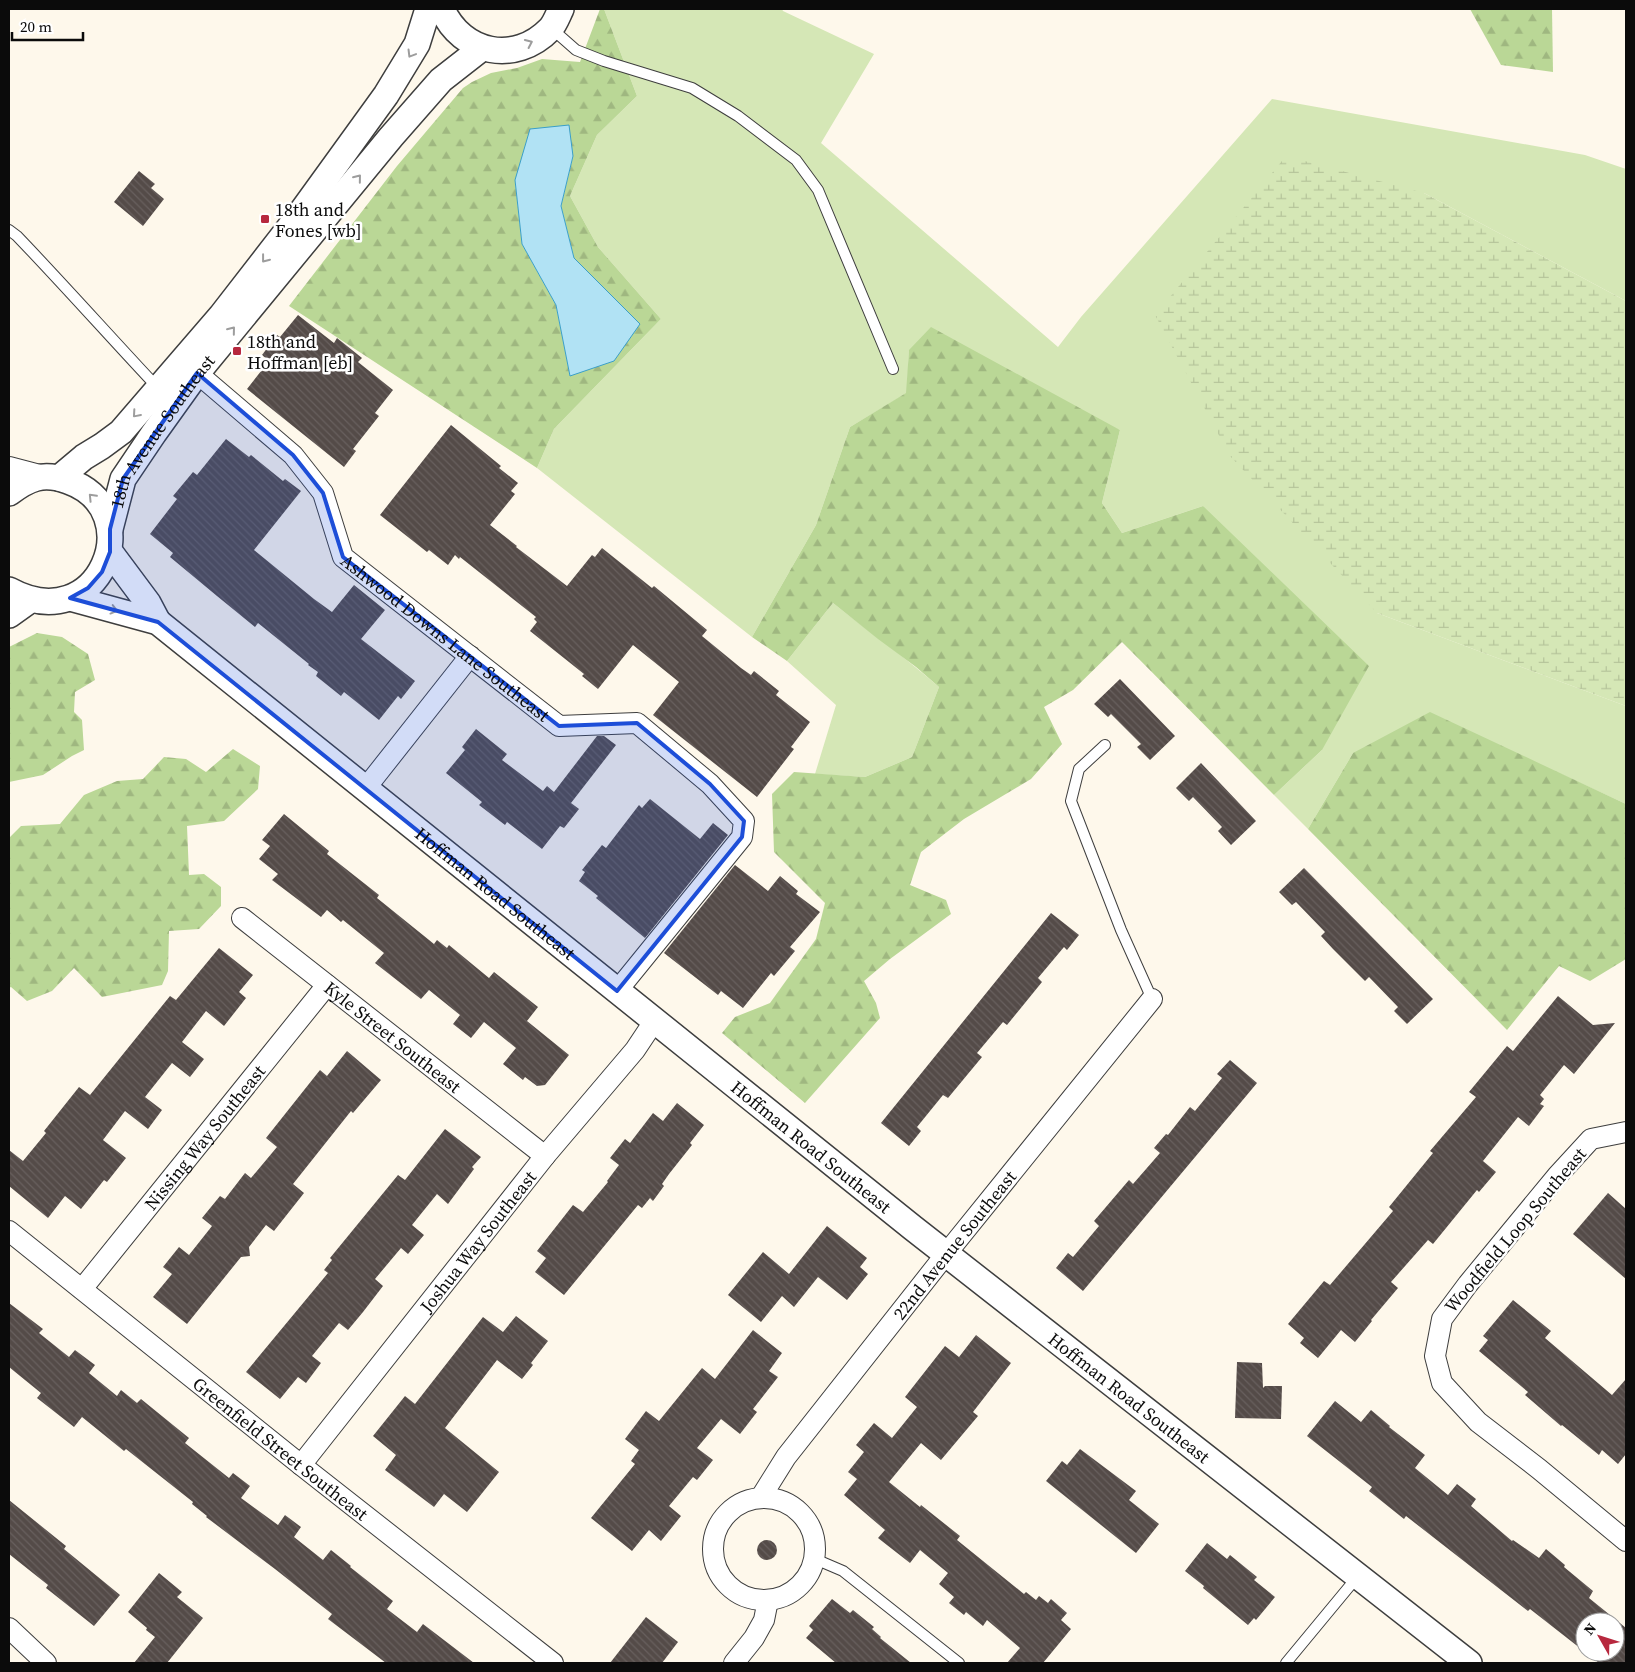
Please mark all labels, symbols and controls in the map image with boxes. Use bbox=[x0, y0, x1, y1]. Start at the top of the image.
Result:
scale bar bbox=[12, 10, 84, 42]
text: 20 m bbox=[20, 16, 52, 37]
one-way arrow bbox=[524, 39, 533, 49]
one-way arrow bbox=[407, 48, 417, 57]
one-way arrow bbox=[352, 174, 361, 183]
place label: 18th and Fones [wb] bbox=[275, 197, 361, 243]
marker: 18th and Fones [wb] bbox=[259, 213, 271, 225]
one-way arrow bbox=[263, 253, 271, 262]
one-way arrow bbox=[227, 327, 235, 336]
place label: 18th and Hoffman [eb] bbox=[247, 329, 353, 375]
marker: 18th and Hoffman [eb] bbox=[231, 345, 243, 357]
street label: 18th Avenue Southeast bbox=[103, 349, 220, 511]
one-way arrow bbox=[133, 408, 142, 417]
one-way arrow bbox=[89, 493, 98, 502]
street label: Ashwood Downs Lane Southeast bbox=[336, 548, 555, 727]
one-way arrow bbox=[109, 605, 117, 615]
street label: Hoffman Road Southeast bbox=[410, 821, 581, 965]
street label: Kyle Street Southeast bbox=[319, 975, 467, 1098]
street label: Nissing Way Southeast bbox=[138, 1059, 271, 1215]
street label: Hoffman Road Southeast bbox=[726, 1074, 897, 1219]
street label: Woodfield Loop Southeast bbox=[1438, 1142, 1592, 1318]
street label: Joshua Way Southeast bbox=[413, 1165, 542, 1318]
street label: 22nd Avenue Southeast bbox=[887, 1165, 1022, 1325]
street label: Hoffman Road Southeast bbox=[1043, 1326, 1215, 1468]
street label: Greenfield Street Southeast bbox=[188, 1371, 374, 1526]
north arrow bbox=[1575, 1612, 1625, 1662]
text: N bbox=[1579, 1619, 1601, 1639]

